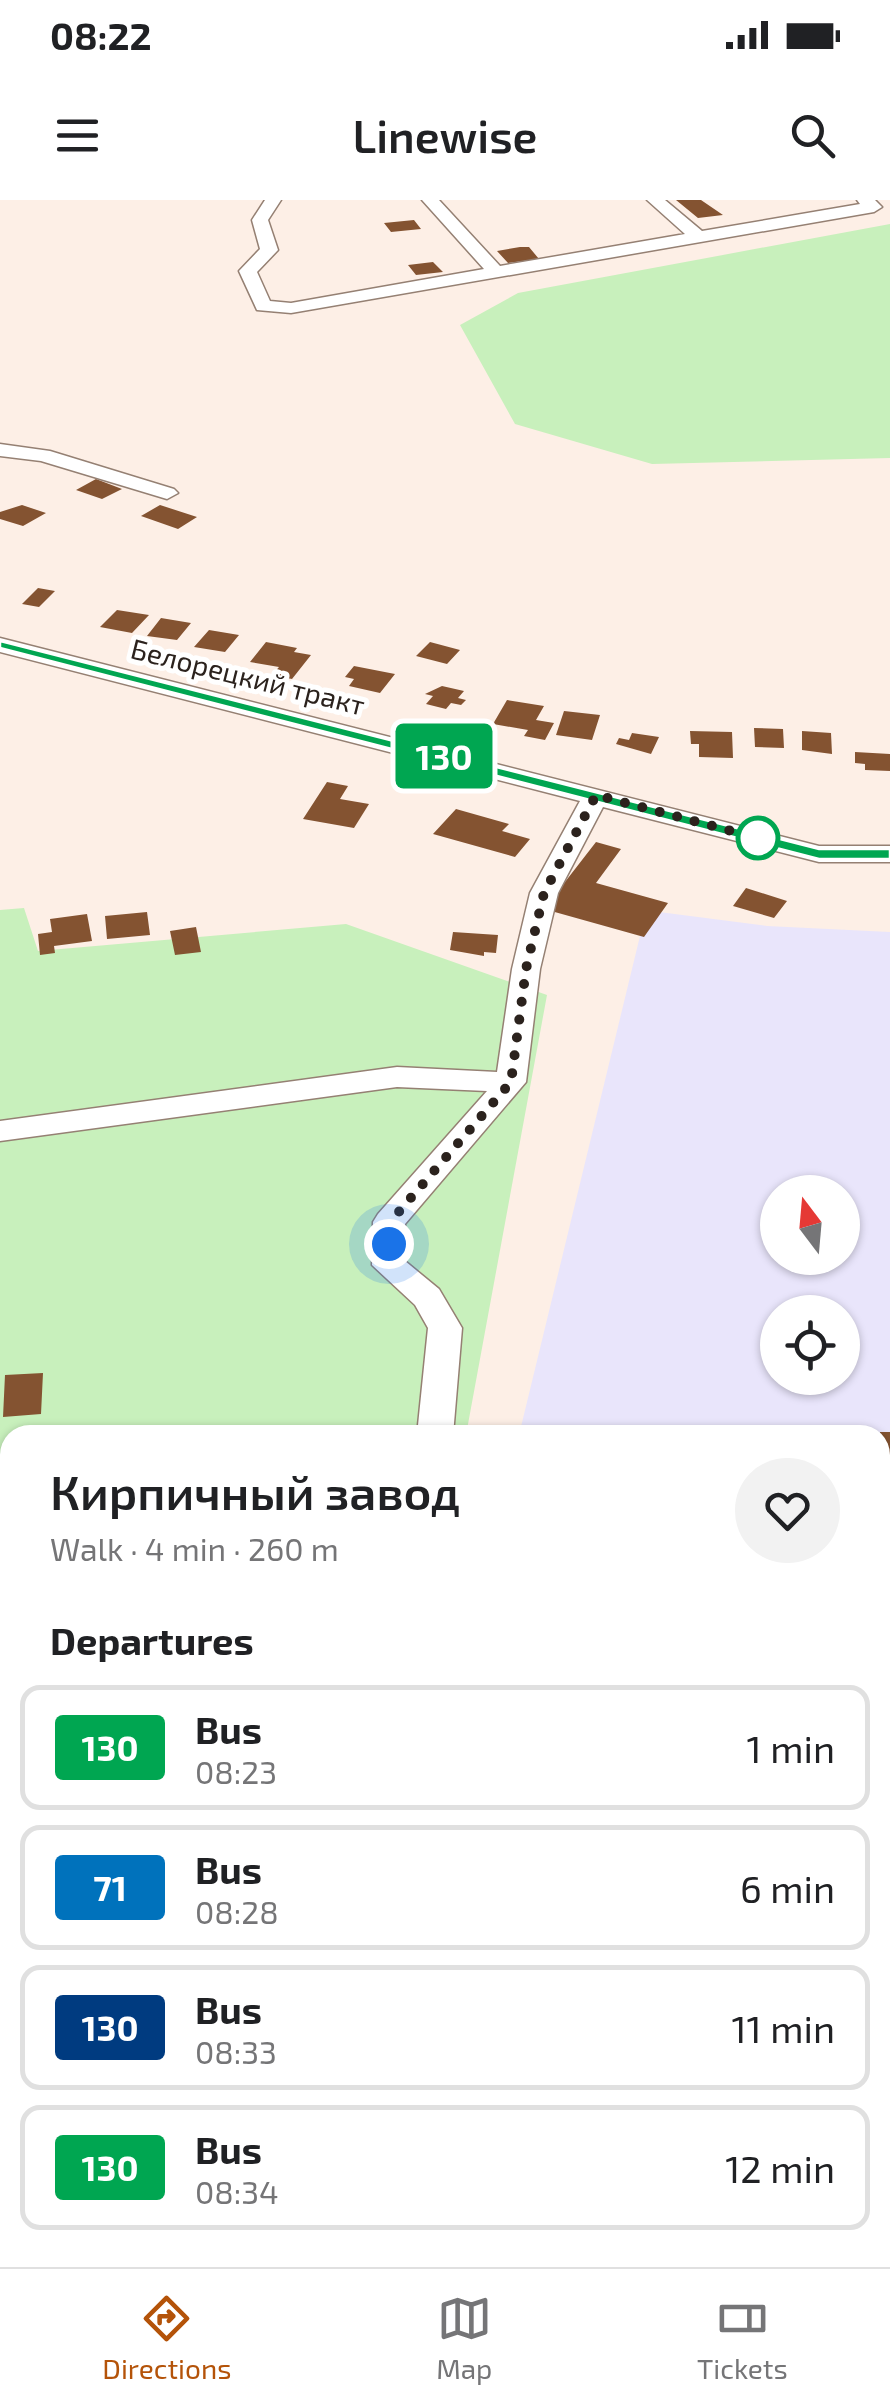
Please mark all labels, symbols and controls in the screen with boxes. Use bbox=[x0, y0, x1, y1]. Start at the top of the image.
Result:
text: 08:22 bbox=[50, 12, 152, 58]
icon: menu bbox=[50, 108, 105, 163]
text: Linewise bbox=[353, 108, 537, 162]
icon: search bbox=[785, 108, 840, 163]
street label: Белорецкий тракт bbox=[127, 630, 369, 722]
line badge: 130 bbox=[386, 724, 502, 788]
text: 130 bbox=[415, 735, 473, 777]
unlabelled marker bbox=[737, 817, 779, 859]
north arrow bbox=[760, 1175, 860, 1275]
map controls bbox=[760, 1175, 860, 1395]
your location bbox=[364, 1219, 414, 1269]
button: locate bbox=[760, 1295, 860, 1395]
button: heart bbox=[735, 1458, 840, 1563]
text: Кирпичный завод bbox=[50, 1462, 460, 1520]
text: Walk · 4 min · 260 m bbox=[50, 1529, 339, 1567]
text: Departures bbox=[50, 1617, 254, 1663]
text: Bus bbox=[195, 1706, 262, 1752]
text: 1 min bbox=[747, 1725, 835, 1771]
text: 130 bbox=[81, 1726, 139, 1768]
text: 08:23 bbox=[195, 1752, 277, 1790]
text: Bus bbox=[195, 1846, 262, 1892]
text: 6 min bbox=[740, 1865, 835, 1911]
text: 71 bbox=[93, 1866, 127, 1908]
text: 08:28 bbox=[195, 1892, 279, 1930]
text: Bus bbox=[195, 1986, 262, 2032]
text: 11 min bbox=[731, 2005, 835, 2051]
text: 130 bbox=[81, 2006, 139, 2048]
text: 08:33 bbox=[195, 2032, 277, 2070]
text: Bus bbox=[195, 2126, 262, 2172]
text: 12 min bbox=[725, 2145, 835, 2191]
text: 130 bbox=[81, 2146, 139, 2188]
text: 08:34 bbox=[195, 2172, 279, 2210]
tab: Directions bbox=[102, 2291, 231, 2385]
tab: Map bbox=[436, 2291, 492, 2385]
tab: Tickets bbox=[697, 2291, 788, 2385]

